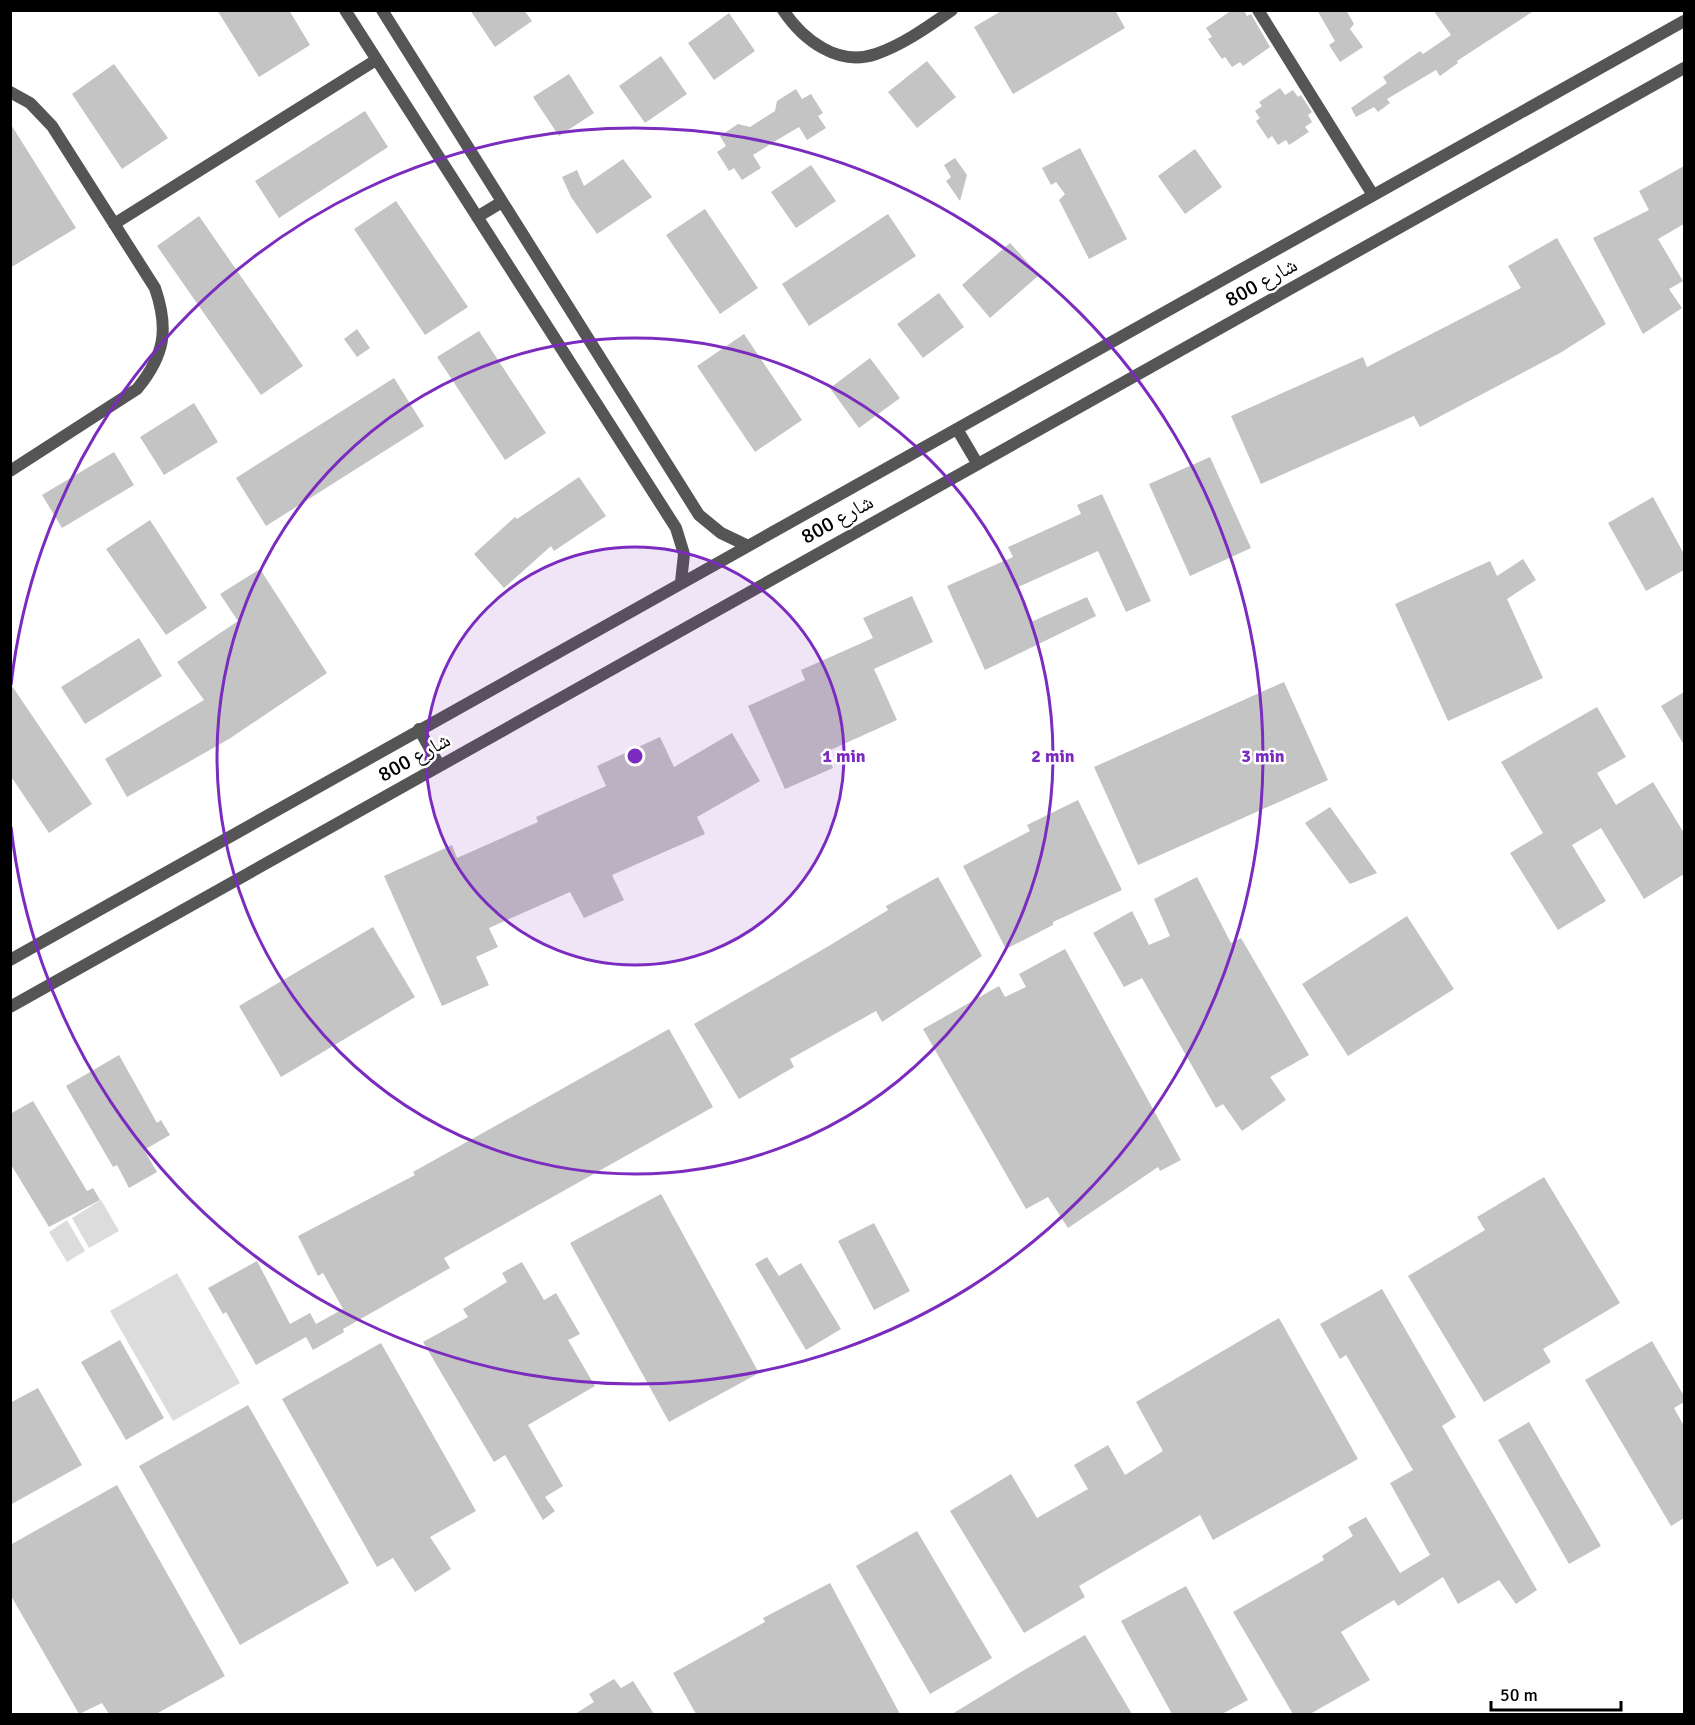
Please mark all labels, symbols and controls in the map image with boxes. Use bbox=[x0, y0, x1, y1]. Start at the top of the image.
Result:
street label: شارع 800 bbox=[1220, 252, 1302, 312]
street label: شارع 800 bbox=[796, 489, 878, 549]
street label: شارع 800 bbox=[373, 727, 455, 787]
text: 1 min bbox=[822, 745, 866, 767]
text: 2 min bbox=[1031, 745, 1075, 767]
text: 3 min bbox=[1241, 745, 1285, 767]
centre of rings bbox=[625, 746, 645, 766]
scale bar bbox=[1491, 1674, 1622, 1712]
text: 50 m bbox=[1500, 1684, 1538, 1706]

